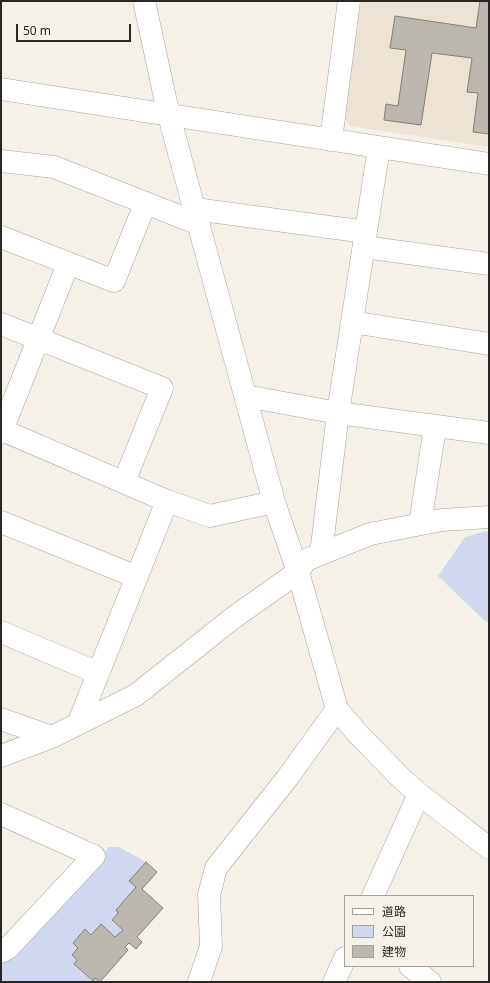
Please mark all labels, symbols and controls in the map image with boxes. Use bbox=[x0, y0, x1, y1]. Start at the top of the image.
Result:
scale bar bbox=[18, 16, 133, 42]
text: 50 m bbox=[23, 22, 51, 39]
legend bbox=[344, 895, 474, 967]
text: 道路 bbox=[382, 903, 406, 920]
text: 公園 bbox=[382, 923, 406, 940]
text: 建物 bbox=[382, 943, 406, 960]

